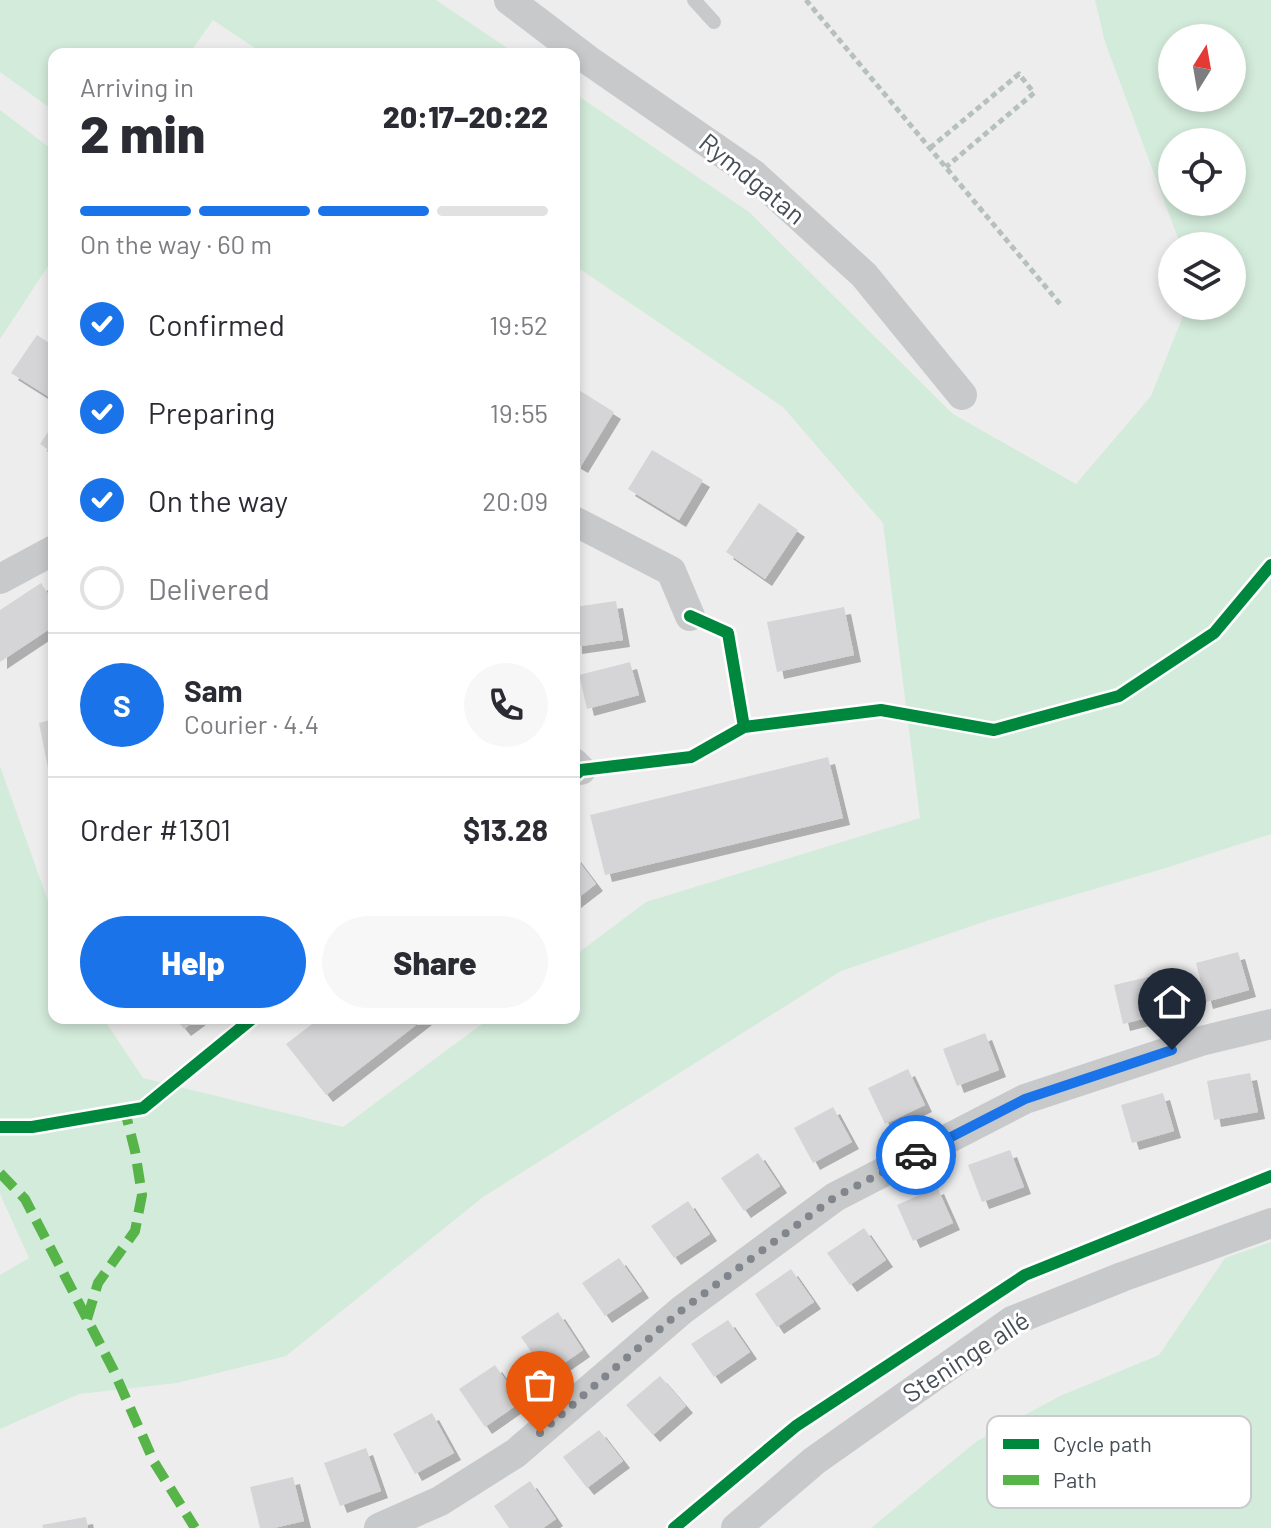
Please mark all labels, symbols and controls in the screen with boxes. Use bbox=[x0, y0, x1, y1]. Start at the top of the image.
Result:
north arrow bbox=[1158, 24, 1246, 112]
map controls bbox=[1158, 24, 1246, 320]
text: Arriving in bbox=[80, 71, 194, 102]
text: 20:17–20:22 bbox=[383, 98, 548, 134]
text: 2 min bbox=[80, 101, 205, 163]
street label: Rymdgatan bbox=[694, 126, 812, 230]
button: locate bbox=[1158, 128, 1246, 216]
text: On the way · 60 m bbox=[80, 228, 272, 259]
button: layers bbox=[1158, 232, 1246, 320]
icon: check bbox=[80, 302, 124, 346]
text: Confirmed bbox=[148, 306, 285, 342]
text: 19:52 bbox=[489, 309, 548, 340]
icon: check bbox=[80, 390, 124, 434]
text: Preparing bbox=[148, 394, 275, 430]
text: 19:55 bbox=[490, 397, 548, 428]
icon: check bbox=[80, 478, 124, 522]
text: On the way bbox=[148, 482, 288, 518]
text: 20:09 bbox=[482, 485, 548, 516]
text: Delivered bbox=[148, 570, 270, 606]
button: phone bbox=[464, 663, 548, 747]
text: Sam bbox=[184, 672, 243, 708]
text: S bbox=[113, 687, 131, 723]
text: Courier · 4.4 bbox=[184, 708, 319, 739]
text: Order #1301 bbox=[80, 811, 231, 847]
text: $13.28 bbox=[463, 811, 548, 847]
button: Help bbox=[80, 916, 306, 1008]
button: Share bbox=[322, 916, 548, 1008]
pin bbox=[1138, 968, 1206, 1050]
icon: home bbox=[1150, 980, 1194, 1024]
courier bbox=[876, 1115, 956, 1195]
icon: car bbox=[894, 1133, 938, 1177]
street label: Steninge allé bbox=[896, 1303, 1034, 1408]
pin bbox=[506, 1351, 574, 1433]
icon: bag bbox=[518, 1363, 562, 1407]
legend bbox=[987, 1416, 1251, 1508]
text: Cycle path bbox=[1053, 1430, 1152, 1456]
text: Path bbox=[1053, 1466, 1097, 1492]

